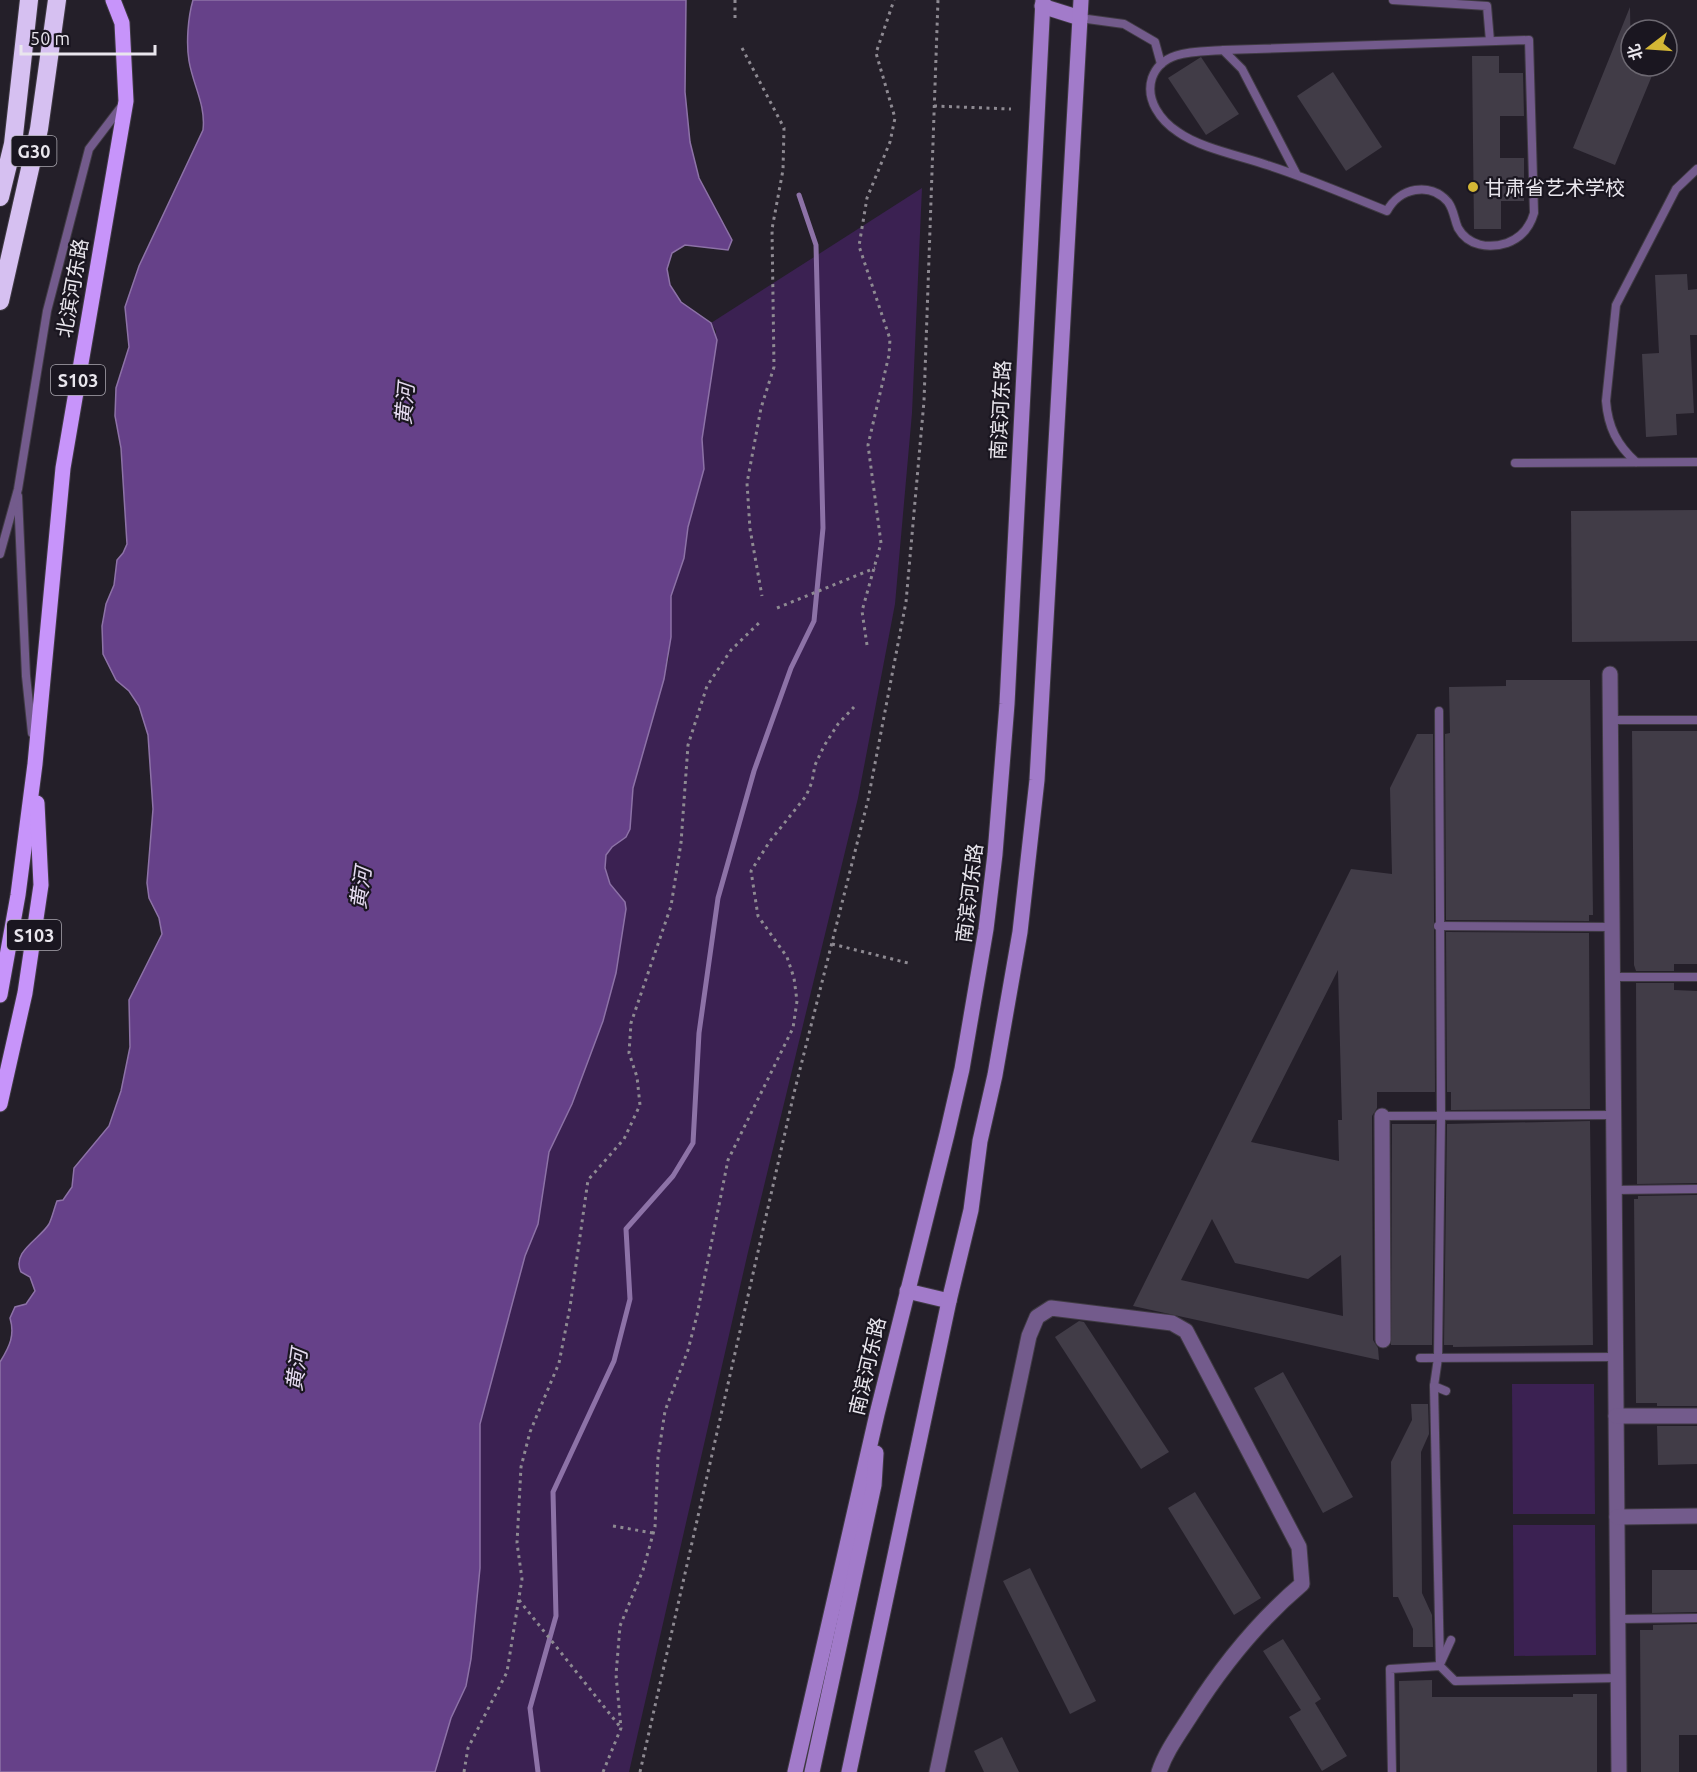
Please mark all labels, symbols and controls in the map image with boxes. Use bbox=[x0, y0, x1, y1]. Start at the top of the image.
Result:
scale bar bbox=[21, 18, 154, 56]
north arrow bbox=[1619, 18, 1679, 78]
text: 50 m bbox=[30, 28, 70, 48]
text: 北 bbox=[1624, 42, 1646, 63]
road number: G30 bbox=[12, 136, 57, 166]
place label: 甘肃省艺术学校 bbox=[1485, 176, 1625, 199]
marker: 甘肃省艺术学校 bbox=[1466, 180, 1480, 194]
street label: 北滨河东路 bbox=[52, 237, 92, 339]
street label: 南滨河东路 bbox=[986, 359, 1014, 461]
road number: S103 bbox=[51, 365, 105, 395]
water label: 黄河 bbox=[390, 378, 418, 426]
street label: 南滨河东路 bbox=[951, 842, 987, 944]
water label: 黄河 bbox=[345, 862, 375, 910]
road number: S103 bbox=[7, 920, 61, 950]
street label: 南滨河东路 bbox=[845, 1315, 889, 1417]
water label: 黄河 bbox=[281, 1344, 311, 1392]

